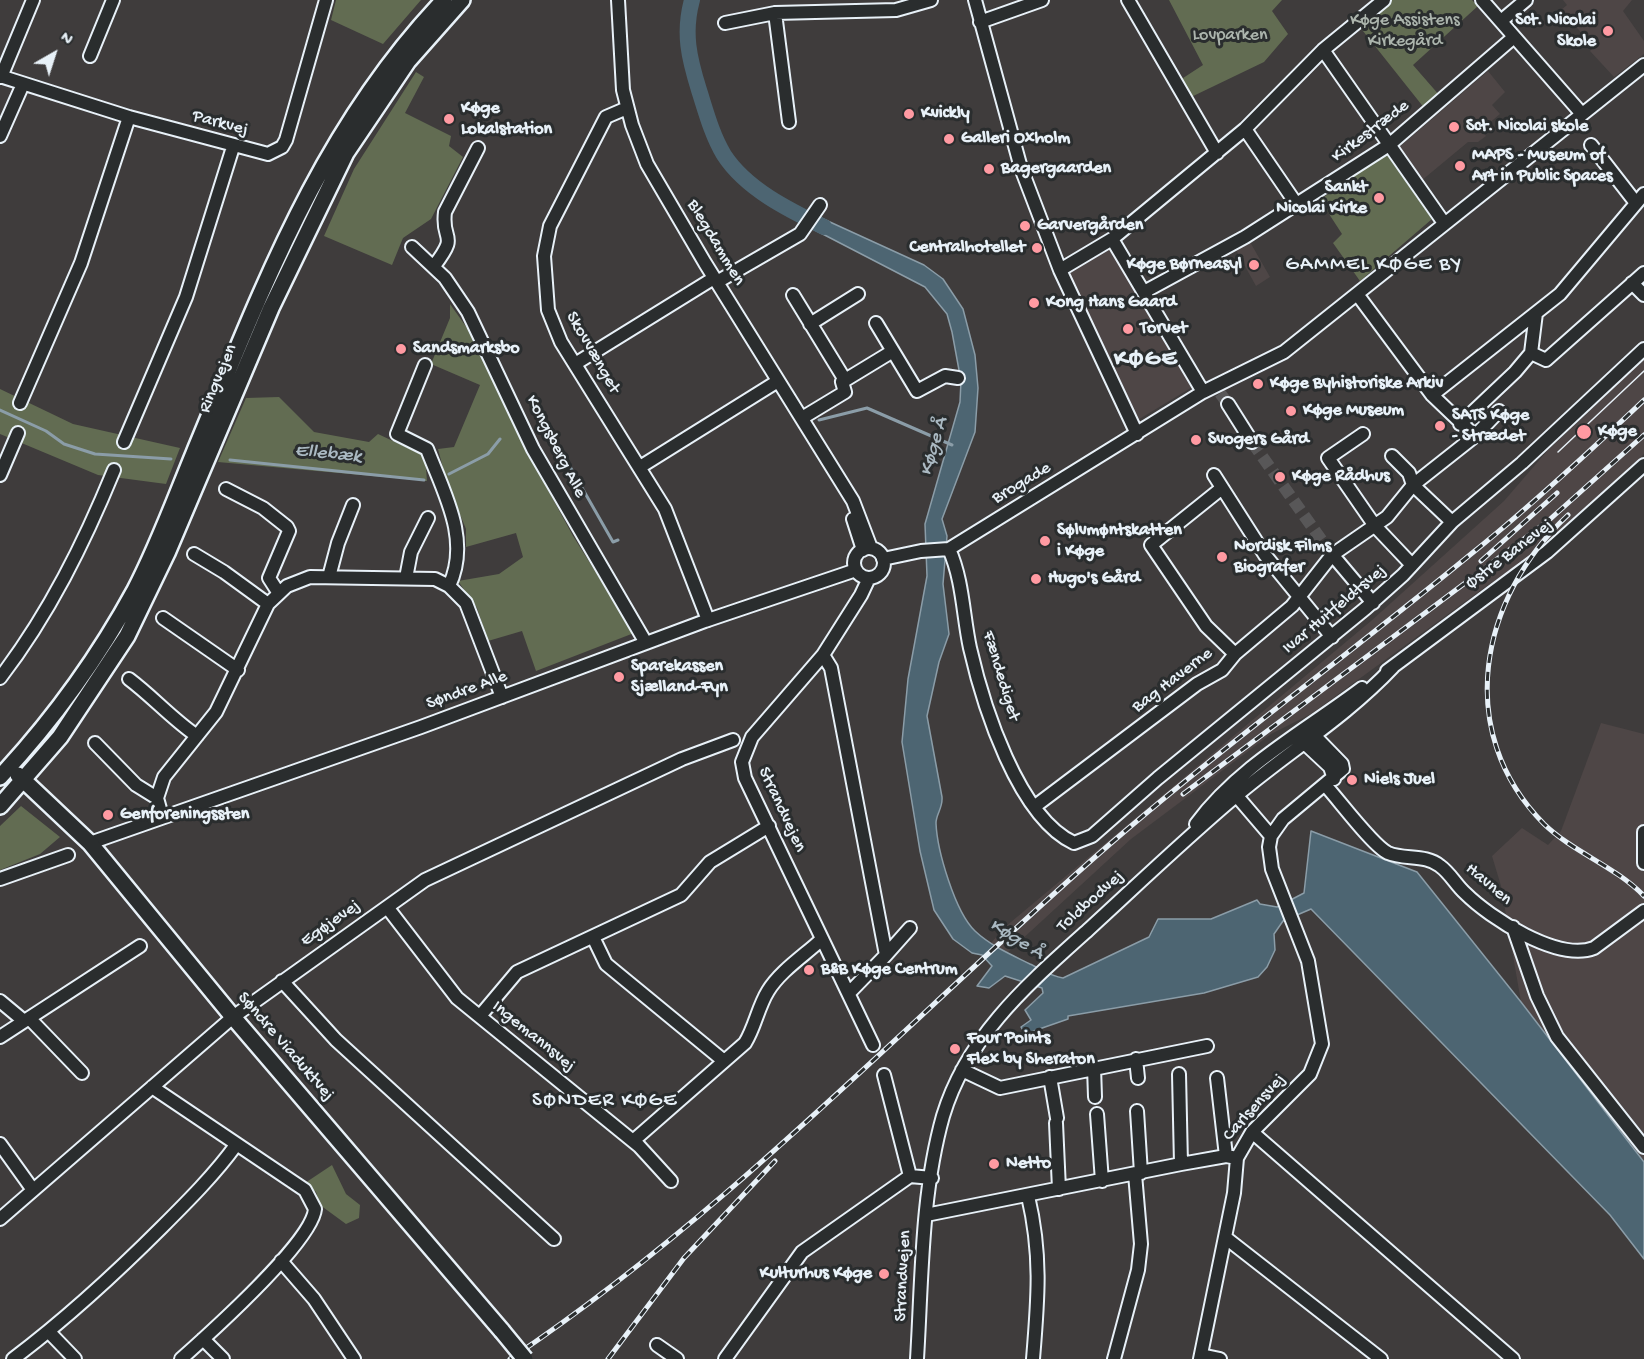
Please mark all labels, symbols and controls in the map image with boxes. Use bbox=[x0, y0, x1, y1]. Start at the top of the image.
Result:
park label: Køge Assistens Kirkegård bbox=[1350, 10, 1460, 52]
place label: Sct. Nicolai Skole bbox=[1515, 10, 1596, 52]
north arrow bbox=[24, 24, 84, 84]
marker: Sct. Nicolai Skole bbox=[1601, 24, 1615, 38]
park label: Lovparken bbox=[1193, 25, 1267, 47]
text: N bbox=[56, 29, 76, 50]
street label: Kirkestræde bbox=[1328, 96, 1414, 168]
place label: Køge Lokalstation bbox=[461, 98, 552, 140]
place label: Kvickly bbox=[921, 103, 970, 125]
street label: Parkvej bbox=[190, 106, 250, 142]
marker: Kvickly bbox=[902, 107, 916, 121]
marker: Køge Lokalstation bbox=[442, 112, 456, 126]
place label: Sct. Nicolai skole bbox=[1466, 116, 1588, 138]
marker: Sct. Nicolai skole bbox=[1447, 120, 1461, 134]
place label: Galleri Oxholm bbox=[961, 128, 1070, 150]
marker: Galleri Oxholm bbox=[942, 132, 956, 146]
place label: MAPS - Museum of Art in Public Spaces bbox=[1472, 145, 1613, 188]
place label: Bagergaarden bbox=[1001, 158, 1111, 180]
marker: MAPS - Museum of Art in Public Spaces bbox=[1453, 159, 1467, 173]
marker: Bagergaarden bbox=[982, 162, 996, 176]
place label: Sankt Nicolai Kirke bbox=[1276, 177, 1367, 219]
marker: Sankt Nicolai Kirke bbox=[1372, 191, 1386, 205]
street label: Blegdammen bbox=[681, 196, 749, 290]
place label: Garvergården bbox=[1037, 215, 1143, 237]
marker: Garvergården bbox=[1018, 219, 1032, 233]
place label: Centralhotellet bbox=[910, 237, 1025, 259]
marker: Centralhotellet bbox=[1030, 241, 1044, 255]
district label: GAMMEL KØGE BY bbox=[1285, 253, 1463, 279]
place label: Køge Børneasyl bbox=[1127, 254, 1242, 276]
marker: Køge Børneasyl bbox=[1247, 258, 1261, 272]
place label: Kong Hans Gaard bbox=[1046, 292, 1176, 314]
marker: Kong Hans Gaard bbox=[1027, 296, 1041, 310]
street label: Skovvænget bbox=[560, 308, 624, 398]
place label: Torvet bbox=[1140, 318, 1187, 340]
marker: Torvet bbox=[1121, 322, 1135, 336]
place label: Sandsmarksbo bbox=[413, 338, 520, 360]
street label: Ringvejen bbox=[195, 341, 243, 417]
marker: Sandsmarksbo bbox=[394, 342, 408, 356]
district label: KØGE bbox=[1114, 346, 1178, 374]
place label: Køge Byhistoriske Arkiv bbox=[1270, 373, 1443, 395]
marker: Køge Byhistoriske Arkiv bbox=[1251, 377, 1265, 391]
street label: Kongsberg Alle bbox=[520, 392, 590, 502]
place label: Køge Museum bbox=[1303, 400, 1404, 422]
marker: Køge Museum bbox=[1284, 404, 1298, 418]
place label: SATS Køge - Strædet bbox=[1452, 405, 1529, 448]
water label: Køge Å bbox=[915, 415, 955, 479]
marker: SATS Køge - Strædet bbox=[1433, 419, 1447, 433]
place label: Køge bbox=[1598, 421, 1637, 443]
marker: Køge bbox=[1575, 423, 1593, 441]
place label: Svogers Gård bbox=[1208, 429, 1309, 451]
marker: Svogers Gård bbox=[1189, 433, 1203, 447]
water label: Ellebæk bbox=[294, 440, 362, 470]
street label: Brogade bbox=[989, 458, 1055, 510]
place label: Køge Rådhus bbox=[1292, 466, 1390, 488]
marker: Køge Rådhus bbox=[1273, 470, 1287, 484]
street label: Østre Banevej bbox=[1462, 515, 1558, 595]
place label: Sølvmøntskatten i Køge bbox=[1057, 520, 1182, 562]
marker: Sølvmøntskatten i Køge bbox=[1038, 534, 1052, 548]
place label: Nordisk Films Biografer bbox=[1234, 536, 1331, 578]
marker: Nordisk Films Biografer bbox=[1215, 550, 1229, 564]
street label: Ivar Huitfeldtsvej bbox=[1279, 560, 1391, 660]
place label: Hugo's Gård bbox=[1048, 568, 1140, 590]
marker: Hugo's Gård bbox=[1029, 572, 1043, 586]
street label: Fændediget bbox=[976, 628, 1024, 724]
street label: Bag Haverne bbox=[1128, 644, 1218, 718]
place label: Sparekassen Sjælland-Fyn bbox=[631, 656, 728, 698]
street label: Søndre Alle bbox=[424, 666, 510, 716]
marker: Sparekassen Sjælland-Fyn bbox=[612, 670, 626, 684]
street label: Strandvejen bbox=[752, 764, 810, 856]
place label: Niels Juel bbox=[1364, 769, 1435, 791]
marker: Niels Juel bbox=[1345, 773, 1359, 787]
place label: Genforeningssten bbox=[120, 804, 249, 826]
marker: Genforeningssten bbox=[101, 808, 115, 822]
street label: Havnen bbox=[1460, 859, 1516, 911]
street label: Toldbodvej bbox=[1053, 866, 1129, 938]
street label: Egøjevej bbox=[297, 896, 365, 952]
water label: Køge Å bbox=[984, 914, 1048, 966]
place label: B&B Køge Centrum bbox=[821, 959, 958, 981]
marker: B&B Køge Centrum bbox=[802, 963, 816, 977]
street label: Søndre Viaduktvej bbox=[232, 988, 338, 1106]
street label: Ingemannsvej bbox=[487, 997, 579, 1077]
place label: Four Points Flex by Sheraton bbox=[967, 1028, 1095, 1070]
marker: Four Points Flex by Sheraton bbox=[948, 1042, 962, 1056]
street label: Carlsensvej bbox=[1219, 1070, 1291, 1146]
district label: SØNDER KØGE bbox=[532, 1089, 678, 1115]
place label: Netto bbox=[1006, 1153, 1051, 1175]
marker: Netto bbox=[987, 1157, 1001, 1171]
street label: Strandvejen bbox=[891, 1230, 917, 1322]
place label: Kulturhus Køge bbox=[760, 1263, 872, 1285]
marker: Kulturhus Køge bbox=[877, 1267, 891, 1281]

